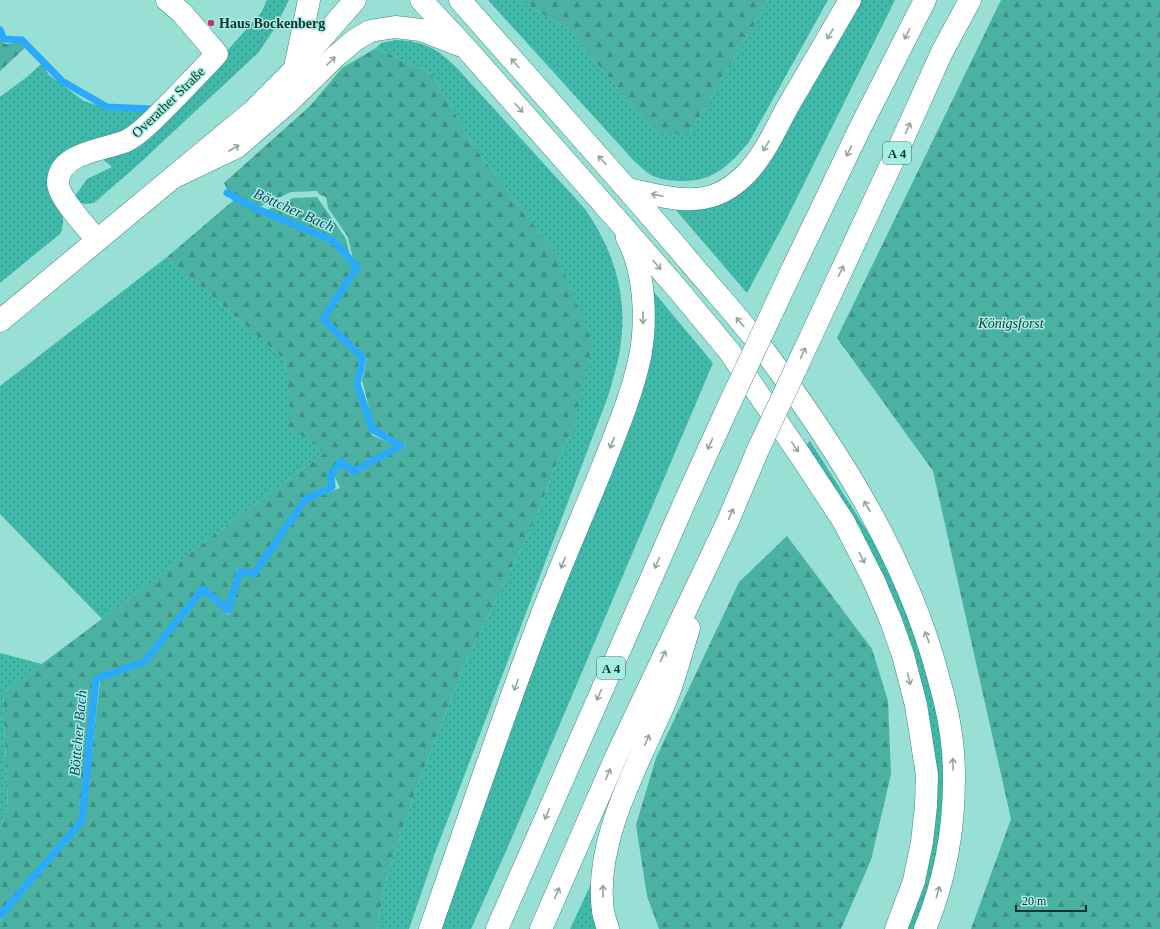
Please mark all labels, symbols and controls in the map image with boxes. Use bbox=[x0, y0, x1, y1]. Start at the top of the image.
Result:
place label: Haus Bockenberg bbox=[219, 16, 325, 31]
marker: Haus Bockenberg bbox=[206, 18, 216, 28]
one-way arrow bbox=[826, 28, 834, 40]
one-way arrow bbox=[902, 28, 910, 40]
one-way arrow bbox=[326, 56, 336, 66]
one-way arrow bbox=[510, 58, 520, 68]
street label: Overather Straße bbox=[129, 64, 208, 141]
one-way arrow bbox=[514, 103, 523, 113]
one-way arrow bbox=[905, 122, 913, 134]
one-way arrow bbox=[762, 140, 770, 151]
road number: A 4 bbox=[883, 142, 911, 164]
one-way arrow bbox=[228, 143, 240, 151]
one-way arrow bbox=[845, 144, 852, 156]
one-way arrow bbox=[598, 155, 607, 165]
water label: Böttcher Bach bbox=[251, 185, 337, 235]
one-way arrow bbox=[651, 190, 664, 198]
one-way arrow bbox=[653, 260, 662, 270]
one-way arrow bbox=[838, 265, 845, 277]
one-way arrow bbox=[639, 311, 647, 324]
one-way arrow bbox=[736, 316, 745, 327]
park label: Königsforst bbox=[977, 316, 1045, 331]
one-way arrow bbox=[800, 348, 807, 360]
one-way arrow bbox=[607, 436, 615, 448]
one-way arrow bbox=[706, 438, 713, 450]
one-way arrow bbox=[791, 441, 799, 452]
one-way arrow bbox=[862, 500, 870, 512]
one-way arrow bbox=[727, 508, 735, 520]
one-way arrow bbox=[859, 552, 866, 564]
one-way arrow bbox=[559, 557, 566, 569]
one-way arrow bbox=[653, 557, 660, 569]
one-way arrow bbox=[922, 631, 930, 643]
one-way arrow bbox=[660, 650, 667, 662]
road number: A 4 bbox=[597, 657, 625, 679]
one-way arrow bbox=[906, 672, 914, 685]
one-way arrow bbox=[512, 678, 520, 690]
one-way arrow bbox=[595, 688, 602, 700]
water label: Böttcher Bach bbox=[66, 689, 90, 777]
one-way arrow bbox=[644, 735, 652, 747]
one-way arrow bbox=[949, 758, 957, 771]
one-way arrow bbox=[605, 768, 612, 780]
one-way arrow bbox=[543, 808, 550, 820]
one-way arrow bbox=[599, 885, 607, 898]
one-way arrow bbox=[935, 886, 942, 899]
scale bar bbox=[1016, 887, 1086, 913]
one-way arrow bbox=[554, 888, 561, 900]
text: 20 m bbox=[1022, 894, 1047, 908]

